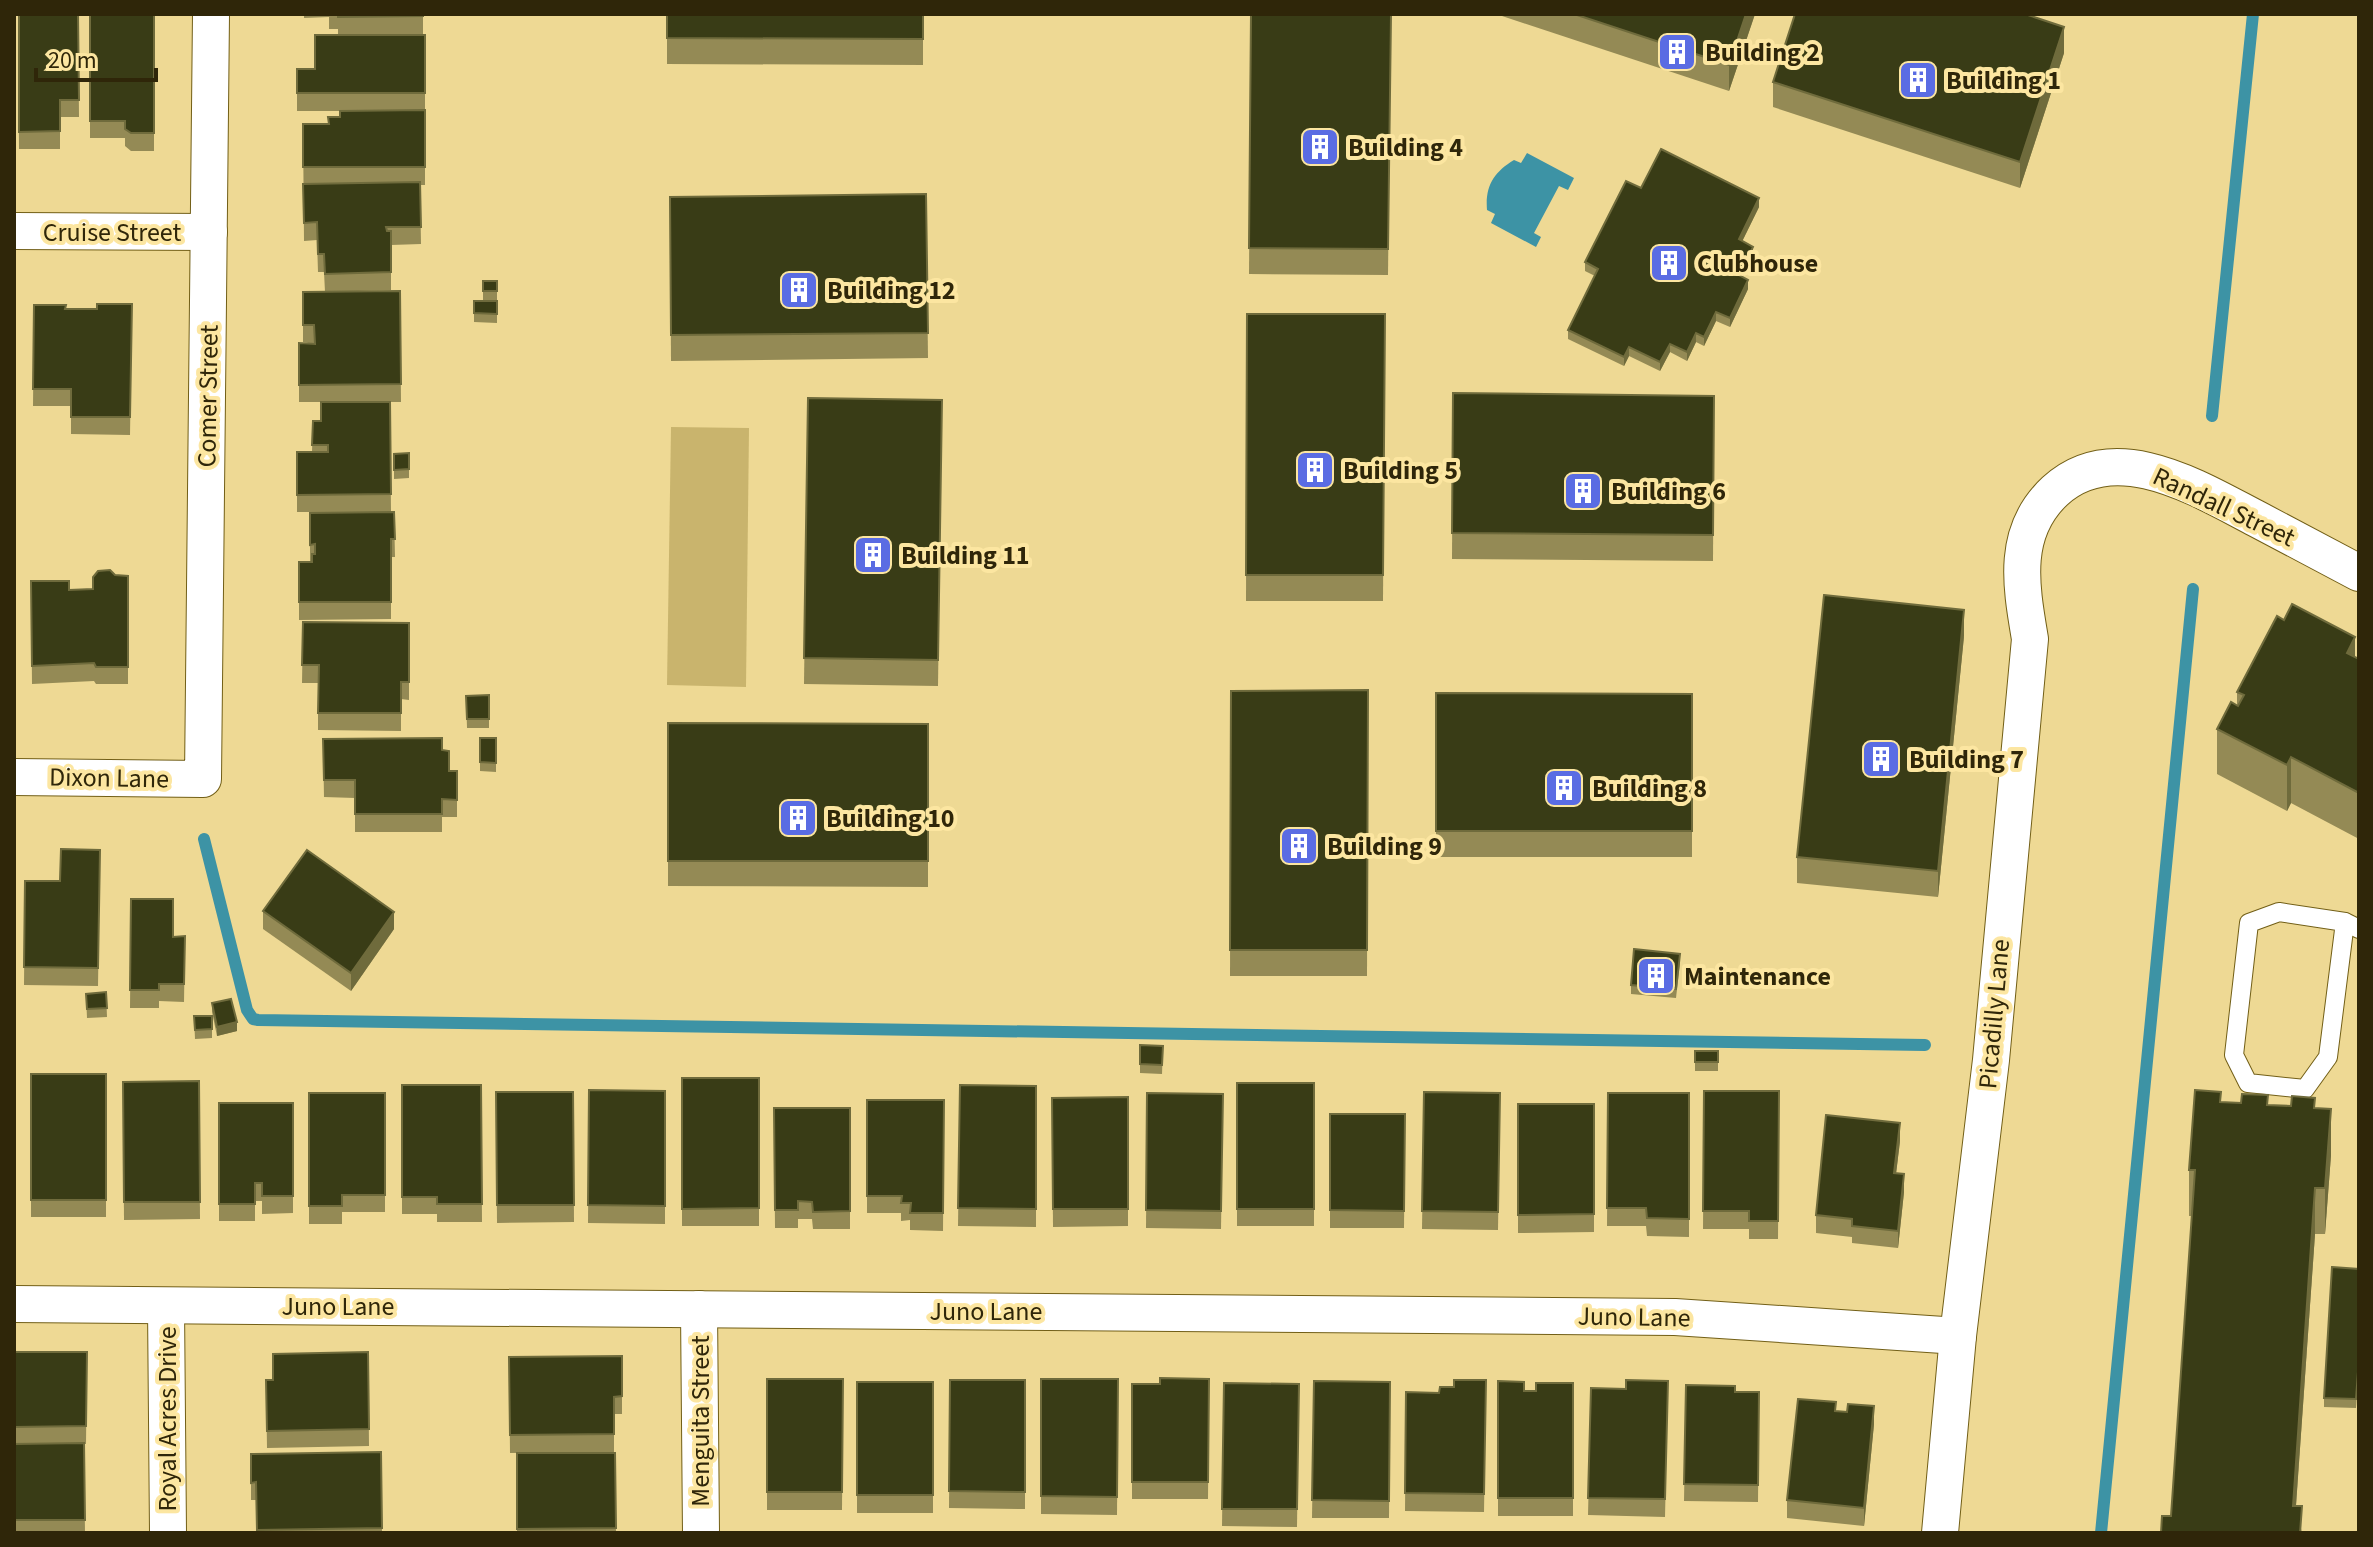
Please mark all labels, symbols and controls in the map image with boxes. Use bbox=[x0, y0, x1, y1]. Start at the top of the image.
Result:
building icon: Building 2 bbox=[1656, 31, 1698, 73]
scale bar bbox=[36, 32, 156, 82]
place label: Building 2 bbox=[1705, 34, 1820, 71]
text: 20 m bbox=[48, 43, 97, 78]
building icon: Building 1 bbox=[1897, 59, 1939, 101]
place label: Building 1 bbox=[1946, 62, 2061, 99]
building icon: Building 4 bbox=[1299, 126, 1341, 168]
place label: Building 4 bbox=[1348, 129, 1463, 166]
street label: Cruise Street bbox=[43, 214, 181, 251]
building icon: Clubhouse bbox=[1648, 242, 1690, 284]
place label: Clubhouse bbox=[1697, 245, 1818, 282]
building icon: Building 12 bbox=[778, 269, 820, 311]
place label: Building 12 bbox=[827, 272, 956, 309]
street label: Comer Street bbox=[188, 324, 228, 468]
building icon: Building 5 bbox=[1294, 449, 1336, 491]
place label: Building 5 bbox=[1343, 452, 1458, 489]
street label: Randall Street bbox=[2147, 458, 2301, 556]
building icon: Building 6 bbox=[1562, 470, 1604, 512]
place label: Building 6 bbox=[1611, 473, 1726, 510]
building icon: Building 11 bbox=[852, 534, 894, 576]
place label: Building 11 bbox=[901, 537, 1030, 574]
building icon: Building 7 bbox=[1860, 738, 1902, 780]
place label: Building 7 bbox=[1909, 741, 2024, 778]
street label: Dixon Lane bbox=[49, 758, 169, 798]
building icon: Building 8 bbox=[1543, 767, 1585, 809]
place label: Building 8 bbox=[1592, 770, 1707, 807]
building icon: Building 10 bbox=[777, 797, 819, 839]
place label: Building 10 bbox=[826, 800, 955, 837]
building icon: Building 9 bbox=[1278, 825, 1320, 867]
place label: Building 9 bbox=[1327, 828, 1442, 865]
street label: Picadilly Lane bbox=[1969, 938, 2019, 1090]
building icon: Maintenance bbox=[1635, 955, 1677, 997]
place label: Maintenance bbox=[1684, 958, 1831, 995]
street label: Juno Lane bbox=[282, 1288, 394, 1325]
street label: Juno Lane bbox=[930, 1293, 1042, 1330]
street label: Juno Lane bbox=[1577, 1298, 1691, 1336]
street label: Royal Acres Drive bbox=[149, 1326, 186, 1512]
street label: Menguita Street bbox=[682, 1335, 719, 1507]

